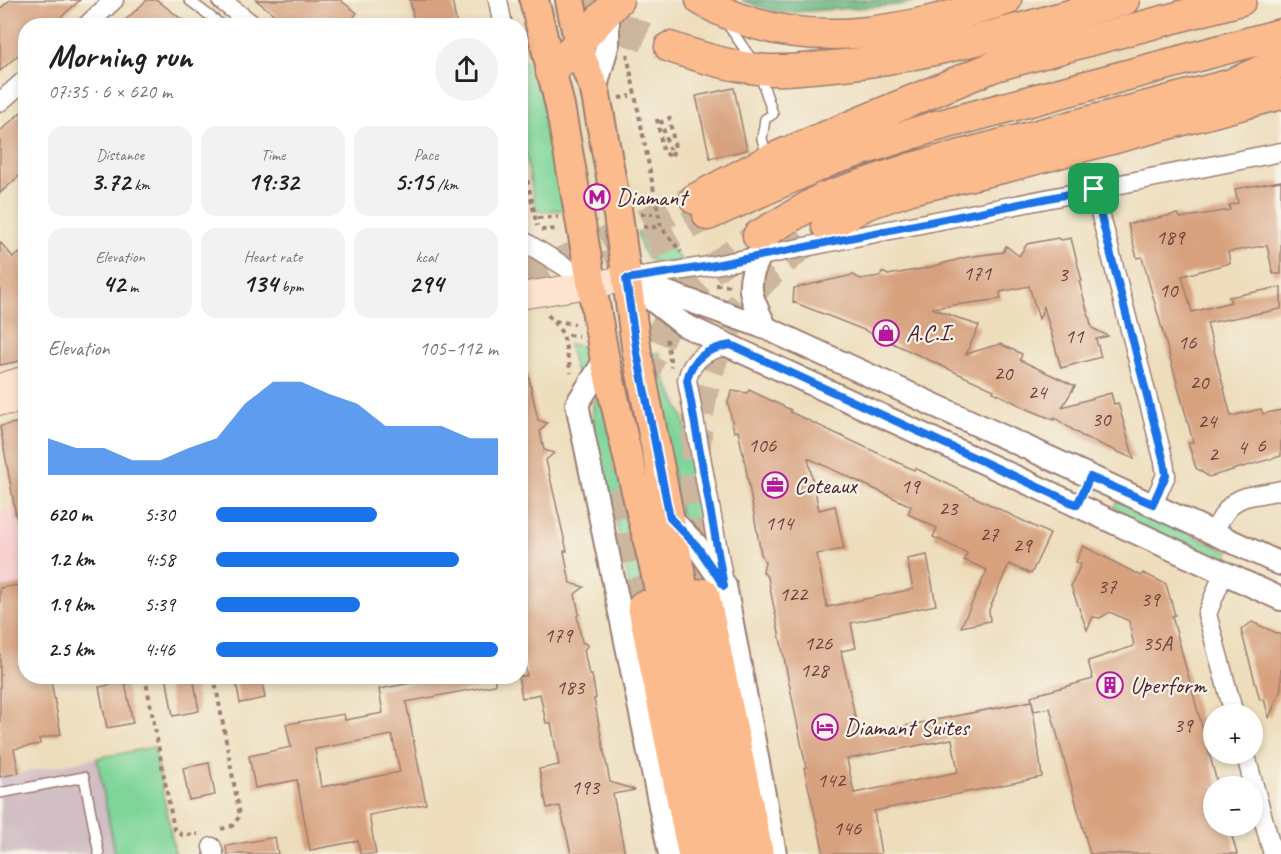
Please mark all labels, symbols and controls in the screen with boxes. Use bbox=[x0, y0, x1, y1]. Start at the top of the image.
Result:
text: Morning run bbox=[48, 35, 192, 77]
button: share bbox=[435, 38, 498, 101]
text: 07:35 · 6 × 620 m bbox=[48, 79, 172, 104]
text: Distance bbox=[96, 145, 144, 165]
text: Time bbox=[261, 145, 285, 165]
text: Pace bbox=[414, 145, 438, 165]
pin bbox=[1068, 163, 1119, 214]
text: 3.72 bbox=[90, 165, 130, 198]
text: 19:32 bbox=[247, 165, 299, 198]
text: 5:15 bbox=[394, 165, 433, 198]
icon: arrive bbox=[1077, 172, 1110, 205]
text: km bbox=[130, 175, 150, 195]
text: /km bbox=[433, 175, 458, 195]
metro station icon: Diamant bbox=[582, 182, 612, 212]
place label: Diamant bbox=[616, 182, 689, 212]
house number: 189 bbox=[1156, 224, 1186, 250]
text: Elevation bbox=[95, 247, 145, 267]
text: Heart rate bbox=[244, 247, 302, 267]
text: kcal bbox=[415, 247, 437, 267]
house number: 171 bbox=[963, 260, 993, 286]
house number: 3 bbox=[1058, 261, 1069, 287]
text: 42 bbox=[102, 267, 125, 300]
text: 134 bbox=[243, 267, 278, 300]
text: 294 bbox=[409, 267, 443, 300]
text: m bbox=[125, 277, 138, 297]
text: bpm bbox=[278, 277, 303, 297]
house number: 10 bbox=[1159, 277, 1179, 303]
shop icon: A.C.I. bbox=[871, 318, 901, 348]
place label: A.C.I. bbox=[906, 318, 954, 348]
house number: 11 bbox=[1065, 323, 1085, 349]
house number: 16 bbox=[1178, 329, 1197, 355]
text: Elevation bbox=[48, 336, 110, 361]
text: 105–112 m bbox=[419, 336, 498, 361]
house number: 20 bbox=[994, 360, 1014, 386]
house number: 20 bbox=[1190, 369, 1210, 395]
house number: 24 bbox=[1028, 379, 1049, 405]
house number: 30 bbox=[1092, 406, 1112, 432]
house number: 24 bbox=[1198, 408, 1219, 434]
house number: 106 bbox=[748, 432, 777, 458]
house number: 6 bbox=[1256, 432, 1266, 458]
house number: 4 bbox=[1237, 434, 1249, 460]
house number: 2 bbox=[1208, 441, 1219, 467]
office icon: Coteaux bbox=[760, 470, 790, 500]
place label: Coteaux bbox=[794, 470, 858, 500]
house number: 19 bbox=[901, 473, 921, 499]
house number: 23 bbox=[939, 495, 959, 521]
text: 620 m bbox=[48, 502, 92, 527]
text: 5:30 bbox=[144, 502, 175, 527]
house number: 114 bbox=[765, 510, 796, 536]
house number: 27 bbox=[980, 521, 1000, 547]
house number: 29 bbox=[1013, 532, 1033, 558]
text: 1.2 km bbox=[48, 547, 95, 572]
text: 4:58 bbox=[144, 547, 175, 572]
house number: 37 bbox=[1098, 573, 1118, 599]
house number: 122 bbox=[779, 581, 809, 607]
house number: 39 bbox=[1141, 586, 1161, 612]
text: 1.9 km bbox=[48, 592, 94, 617]
text: 5:39 bbox=[144, 592, 175, 617]
house number: 179 bbox=[544, 622, 574, 648]
house number: 126 bbox=[804, 630, 833, 656]
house number: 35A bbox=[1142, 630, 1173, 656]
text: 2.5 km bbox=[48, 637, 94, 662]
text: 4:46 bbox=[144, 637, 175, 662]
house number: 128 bbox=[800, 657, 831, 683]
building icon: Uperform bbox=[1095, 670, 1125, 700]
place label: Uperform bbox=[1130, 670, 1207, 700]
house number: 183 bbox=[556, 674, 586, 700]
map controls bbox=[1203, 704, 1263, 836]
button: + bbox=[1203, 704, 1263, 764]
hotel icon: Diamant Suites bbox=[810, 712, 840, 742]
place label: Diamant Suites bbox=[844, 712, 970, 742]
house number: 39 bbox=[1174, 712, 1194, 738]
house number: 142 bbox=[817, 767, 847, 793]
house number: 193 bbox=[571, 774, 601, 800]
button: − bbox=[1203, 776, 1263, 836]
house number: 146 bbox=[833, 815, 862, 841]

